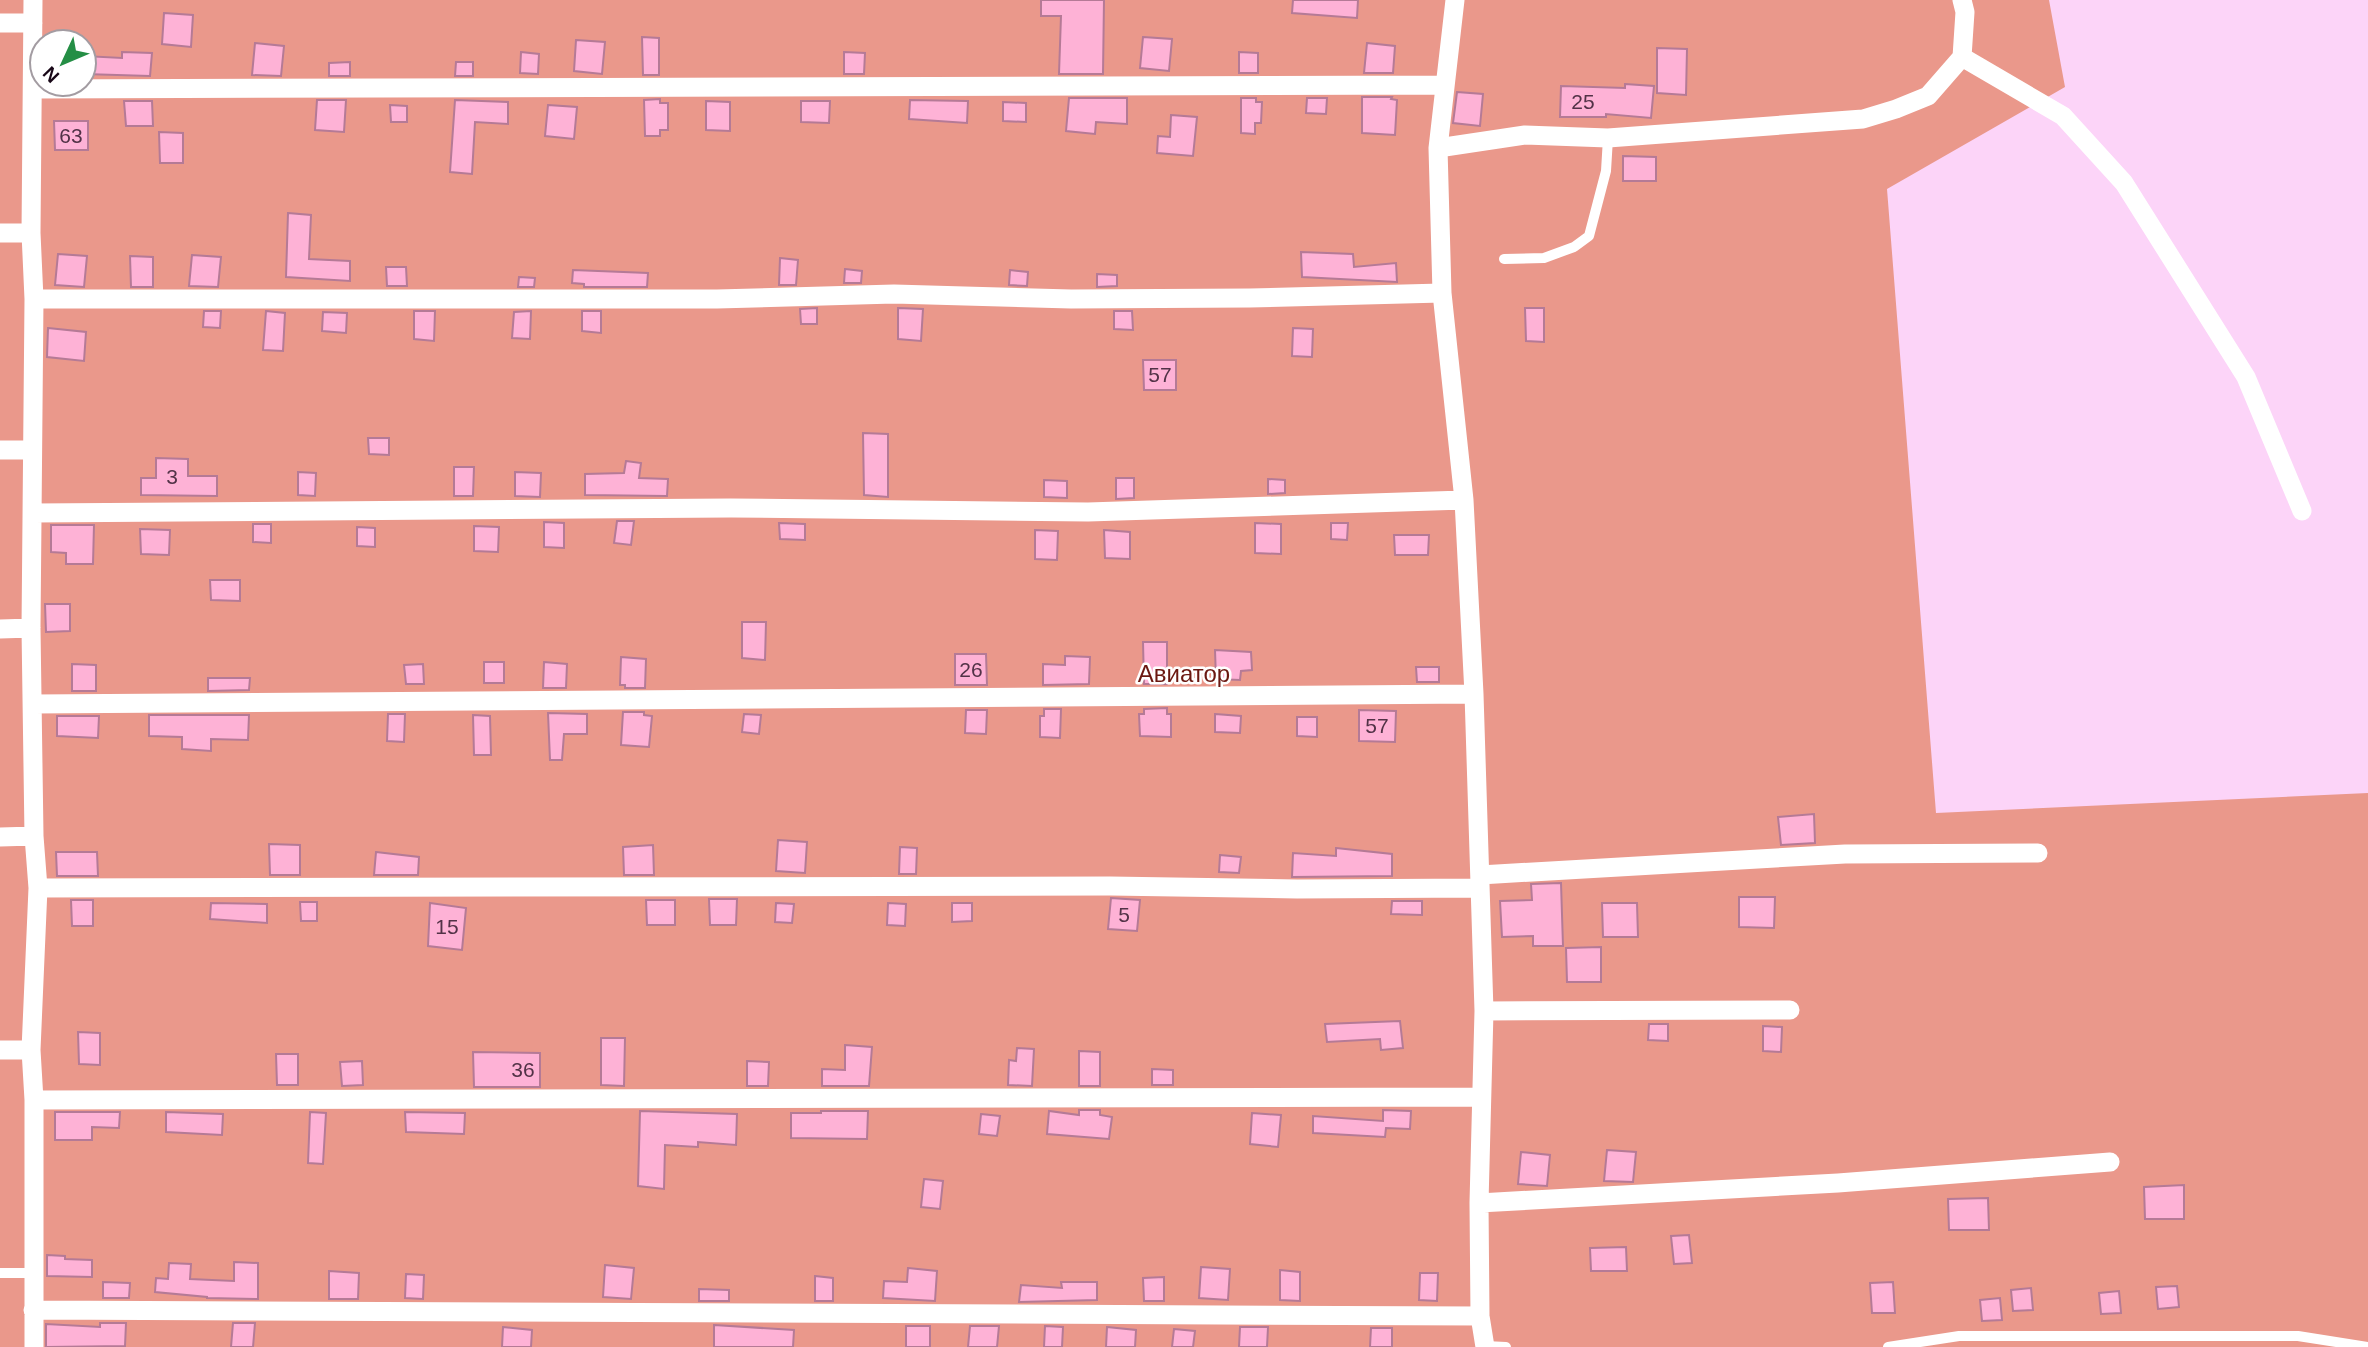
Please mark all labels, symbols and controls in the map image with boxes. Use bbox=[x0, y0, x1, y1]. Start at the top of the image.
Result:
north arrow bbox=[28, 28, 98, 98]
text: N bbox=[39, 62, 63, 87]
house number: 25 bbox=[1571, 90, 1595, 113]
house number: 63 bbox=[59, 124, 83, 147]
house number: 57 bbox=[1148, 363, 1172, 386]
house number: 3 bbox=[166, 465, 178, 488]
house number: 26 bbox=[959, 658, 983, 681]
park label: Авиатор bbox=[1138, 660, 1230, 687]
house number: 57 bbox=[1365, 714, 1389, 737]
house number: 5 bbox=[1118, 903, 1130, 926]
house number: 15 bbox=[435, 915, 459, 938]
house number: 36 bbox=[511, 1058, 535, 1081]

